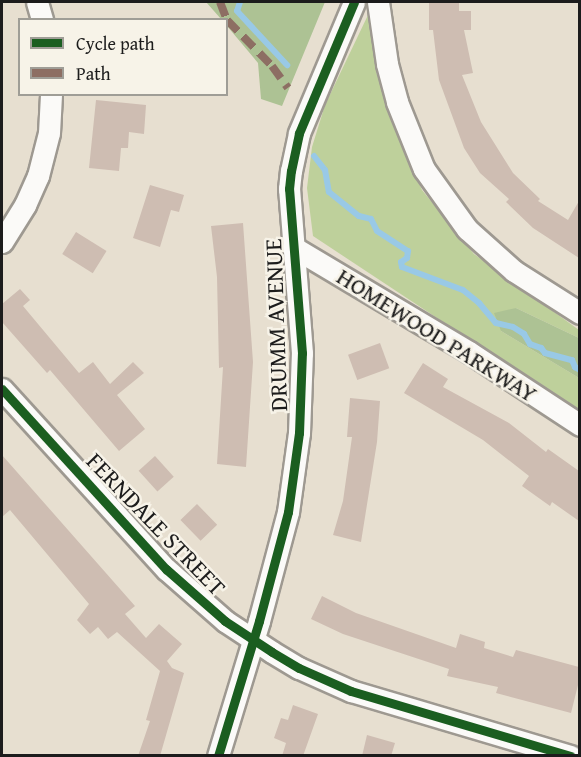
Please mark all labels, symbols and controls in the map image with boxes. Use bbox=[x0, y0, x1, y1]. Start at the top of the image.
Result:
legend bbox=[18, 18, 228, 96]
text: Cycle path bbox=[76, 30, 155, 57]
text: Path bbox=[76, 60, 111, 87]
street label: DRUMM AVENUE bbox=[259, 238, 293, 412]
street label: HOMEWOOD PARKWAY bbox=[332, 262, 542, 408]
street label: FERNDALE STREET bbox=[80, 447, 232, 601]

